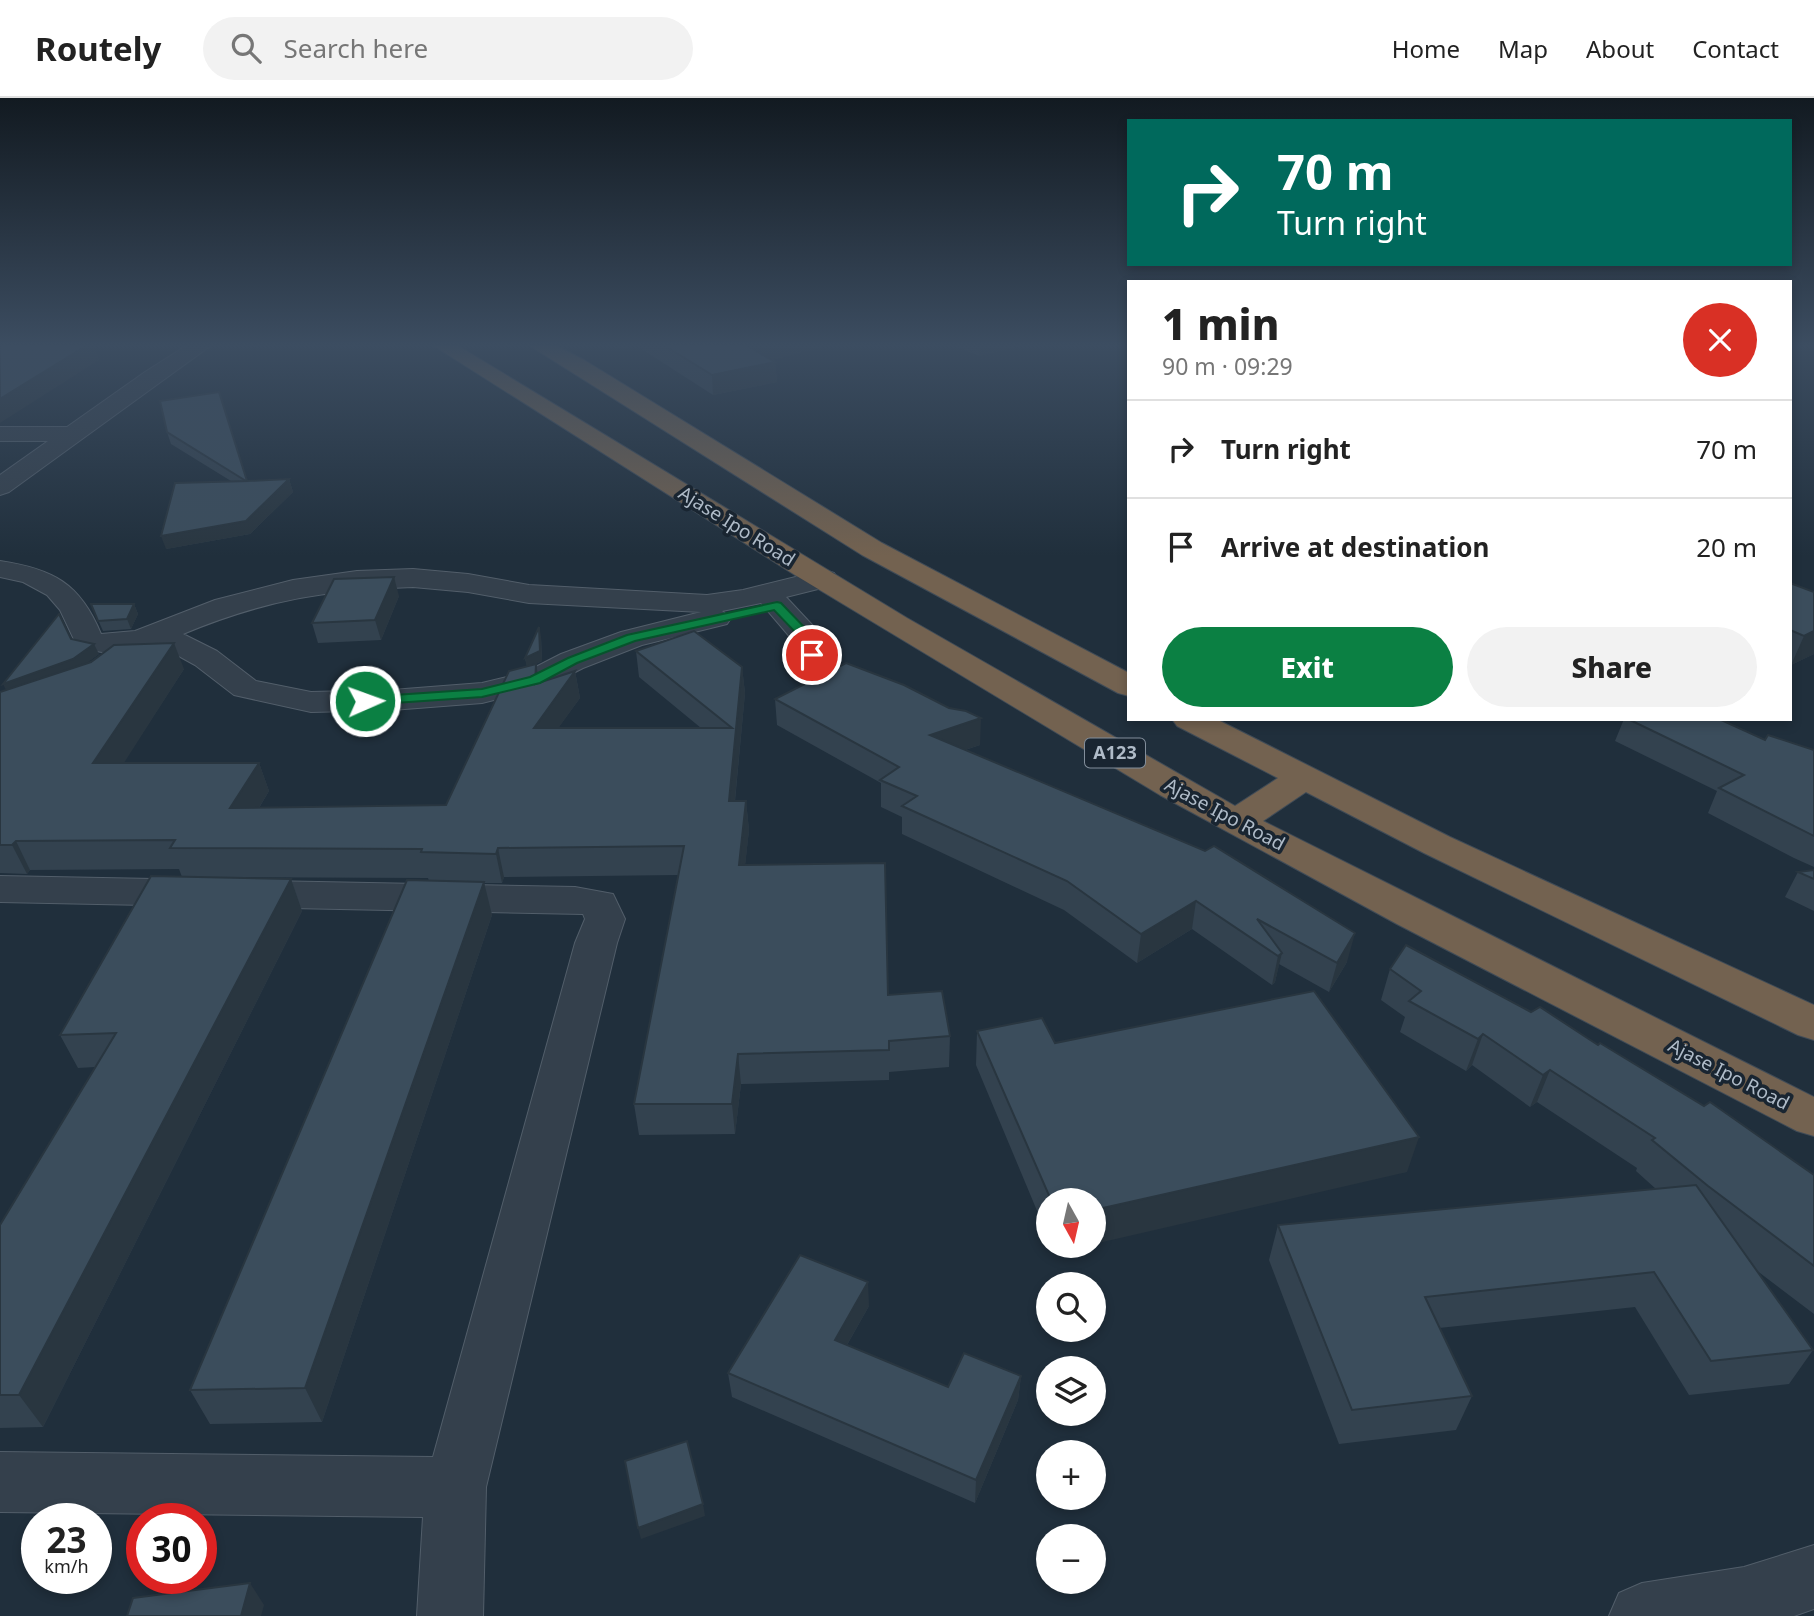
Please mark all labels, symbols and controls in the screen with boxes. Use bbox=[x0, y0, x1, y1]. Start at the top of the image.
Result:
search box bbox=[203, 17, 693, 80]
text: Routely bbox=[35, 26, 161, 71]
icon: search bbox=[227, 29, 265, 67]
text: Search here bbox=[283, 30, 428, 66]
text: Home bbox=[1392, 32, 1460, 65]
text: Map bbox=[1498, 32, 1548, 65]
text: About bbox=[1586, 32, 1654, 65]
text: Contact bbox=[1692, 32, 1779, 65]
text: 70 m bbox=[1277, 138, 1394, 204]
icon: right bbox=[1162, 147, 1253, 238]
text: Turn right bbox=[1277, 201, 1427, 244]
text: 1 min bbox=[1162, 295, 1279, 352]
button: close bbox=[1683, 303, 1757, 377]
text: 90 m · 09:29 bbox=[1162, 350, 1293, 382]
icon: right bbox=[1162, 430, 1200, 468]
text: Turn right bbox=[1221, 431, 1351, 467]
text: 70 m bbox=[1696, 431, 1757, 467]
street label: Ajase Ipo Road bbox=[674, 480, 800, 572]
icon: arrive bbox=[1162, 528, 1200, 566]
text: Arrive at destination bbox=[1221, 529, 1490, 565]
text: 20 m bbox=[1696, 529, 1757, 565]
pin bbox=[782, 625, 842, 685]
button: Exit bbox=[1162, 627, 1453, 707]
button: Share bbox=[1467, 627, 1757, 707]
icon: arrive bbox=[793, 636, 831, 674]
position arrow bbox=[328, 664, 402, 738]
road number: A123 bbox=[1085, 738, 1145, 768]
street label: Ajase Ipo Road bbox=[1160, 771, 1290, 857]
street label: Ajase Ipo Road bbox=[1664, 1032, 1794, 1116]
north arrow bbox=[1036, 1188, 1106, 1258]
map controls bbox=[1036, 1188, 1106, 1594]
button: search bbox=[1036, 1272, 1106, 1342]
button: layers bbox=[1036, 1356, 1106, 1426]
button: + bbox=[1036, 1440, 1106, 1510]
speed limit sign: 30 bbox=[126, 1503, 217, 1594]
text: 23 bbox=[46, 1516, 87, 1563]
button: − bbox=[1036, 1524, 1106, 1594]
text: km/h bbox=[44, 1554, 89, 1578]

